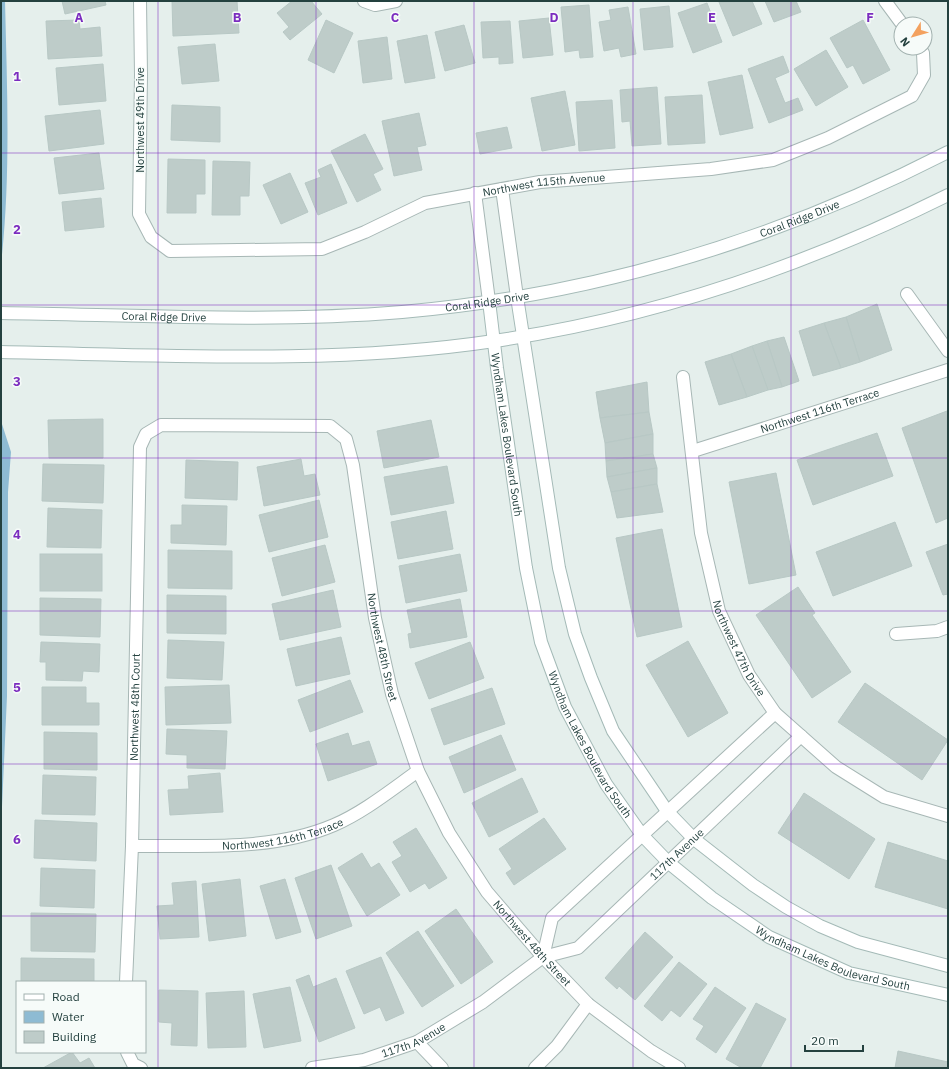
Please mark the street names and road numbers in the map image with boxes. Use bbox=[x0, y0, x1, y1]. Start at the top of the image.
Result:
street label: Northwest 49th Drive bbox=[133, 67, 147, 173]
street label: Northwest 115th Avenue bbox=[481, 170, 606, 199]
street label: Coral Ridge Drive bbox=[758, 197, 842, 240]
street label: Coral Ridge Drive bbox=[444, 288, 530, 315]
street label: Coral Ridge Drive bbox=[121, 309, 206, 324]
street label: Wyndham Lakes Boulevard South bbox=[488, 352, 525, 517]
street label: Northwest 116th Terrace bbox=[759, 385, 881, 436]
street label: Northwest 48th Street bbox=[364, 592, 401, 703]
street label: Northwest 47th Drive bbox=[710, 599, 768, 699]
street label: Northwest 48th Court bbox=[127, 653, 143, 761]
street label: Wyndham Lakes Boulevard South bbox=[545, 669, 635, 821]
street label: Northwest 116th Terrace bbox=[222, 815, 346, 853]
street label: 117th Avenue bbox=[647, 825, 707, 883]
street label: Northwest 48th Street bbox=[490, 897, 574, 989]
street label: Wyndham Lakes Boulevard South bbox=[753, 923, 911, 993]
street label: 117th Avenue bbox=[379, 1019, 448, 1061]

